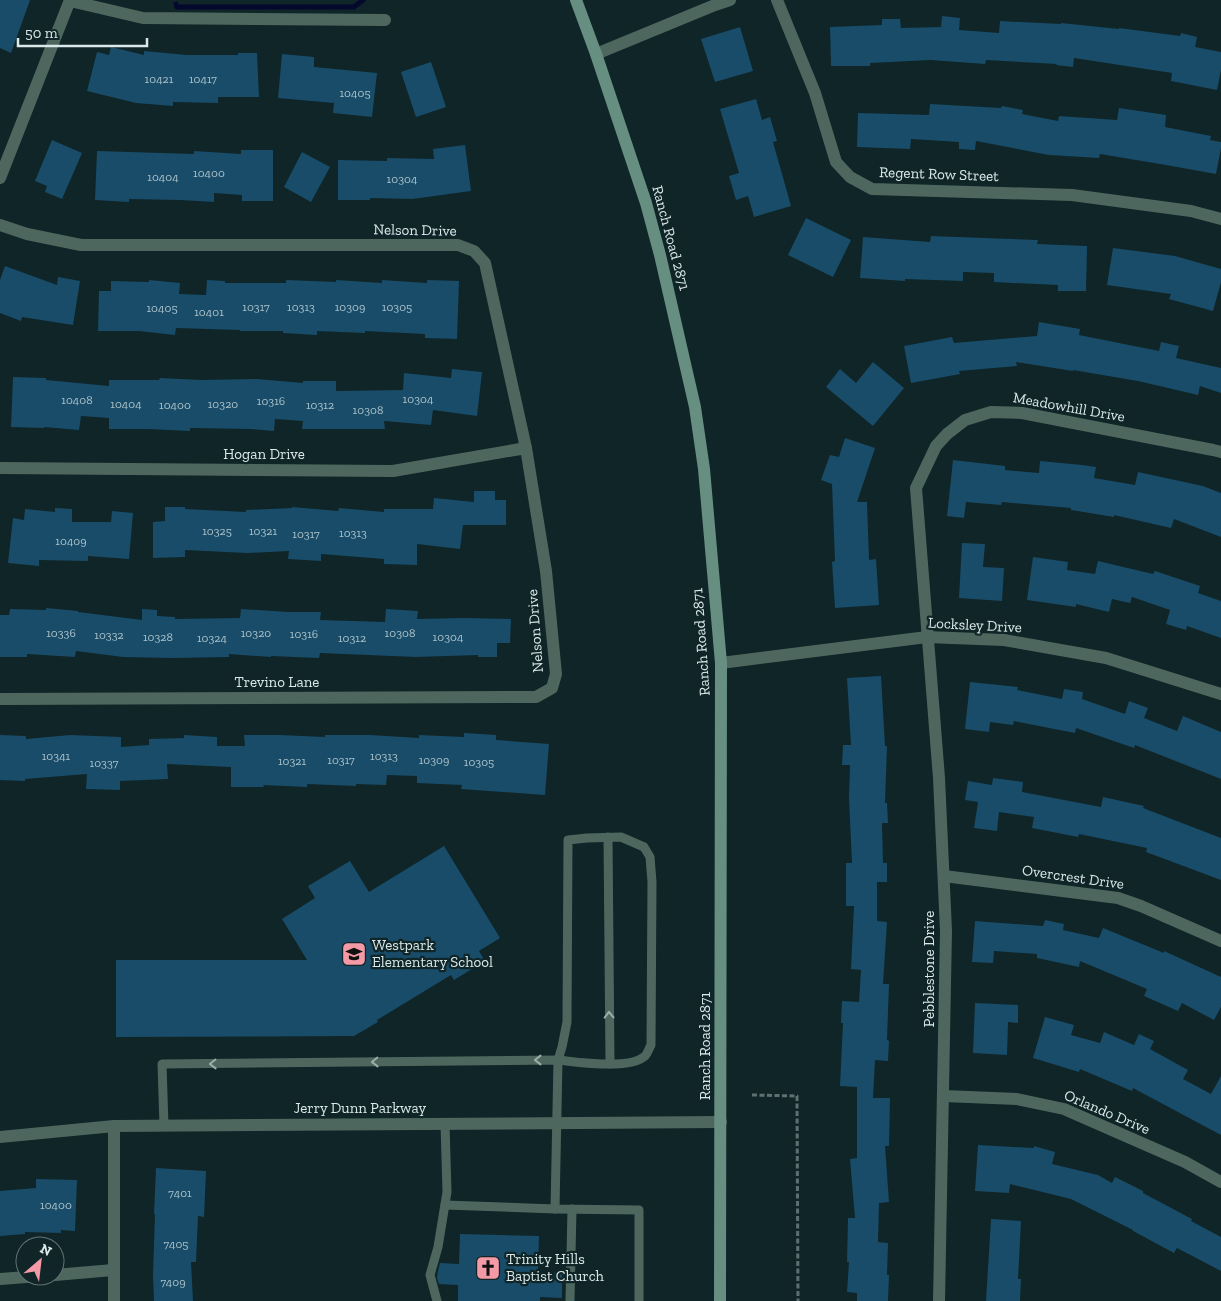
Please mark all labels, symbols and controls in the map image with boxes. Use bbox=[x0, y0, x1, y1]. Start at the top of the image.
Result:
scale bar bbox=[18, 15, 146, 47]
text: 50 m bbox=[25, 24, 58, 42]
house number: 10421 bbox=[145, 72, 174, 86]
house number: 10417 bbox=[189, 72, 217, 86]
house number: 10405 bbox=[339, 86, 371, 100]
street label: Regent Row Street bbox=[879, 163, 1000, 185]
house number: 10400 bbox=[193, 166, 225, 180]
house number: 10404 bbox=[147, 170, 179, 184]
house number: 10304 bbox=[387, 172, 418, 186]
street label: Ranch Road 2871 bbox=[648, 184, 694, 293]
street label: Nelson Drive bbox=[373, 220, 457, 240]
house number: 10317 bbox=[242, 300, 270, 314]
house number: 10313 bbox=[287, 300, 315, 314]
house number: 10309 bbox=[335, 300, 365, 314]
house number: 10305 bbox=[382, 300, 412, 314]
house number: 10405 bbox=[146, 301, 178, 315]
house number: 10401 bbox=[194, 305, 224, 319]
street label: Meadowhill Drive bbox=[1011, 388, 1127, 426]
house number: 10304 bbox=[403, 392, 434, 406]
house number: 10408 bbox=[61, 393, 93, 407]
house number: 10316 bbox=[257, 394, 285, 408]
house number: 10404 bbox=[110, 397, 142, 411]
house number: 10320 bbox=[208, 397, 238, 411]
house number: 10400 bbox=[159, 398, 191, 412]
house number: 10312 bbox=[306, 398, 334, 412]
house number: 10308 bbox=[353, 403, 383, 417]
street label: Hogan Drive bbox=[223, 445, 305, 463]
house number: 10325 bbox=[202, 524, 232, 538]
house number: 10321 bbox=[249, 524, 277, 538]
house number: 10313 bbox=[339, 526, 367, 540]
house number: 10317 bbox=[292, 527, 320, 541]
house number: 10409 bbox=[55, 534, 87, 548]
street label: Ranch Road 2871 bbox=[688, 587, 714, 696]
street label: Nelson Drive bbox=[523, 589, 547, 673]
street label: Locksley Drive bbox=[928, 614, 1022, 636]
house number: 10336 bbox=[46, 626, 76, 640]
house number: 10320 bbox=[241, 626, 271, 640]
house number: 10308 bbox=[385, 626, 415, 640]
house number: 10316 bbox=[290, 627, 318, 641]
house number: 10332 bbox=[94, 628, 124, 642]
house number: 10328 bbox=[143, 630, 173, 644]
house number: 10304 bbox=[433, 630, 464, 644]
house number: 10324 bbox=[197, 631, 228, 645]
house number: 10312 bbox=[338, 631, 366, 645]
street label: Trevino Lane bbox=[235, 673, 319, 691]
house number: 10341 bbox=[42, 749, 71, 763]
house number: 10313 bbox=[370, 749, 398, 763]
house number: 10317 bbox=[327, 753, 355, 767]
house number: 10309 bbox=[419, 753, 449, 767]
house number: 10321 bbox=[278, 754, 306, 768]
house number: 10305 bbox=[464, 755, 494, 769]
house number: 10337 bbox=[90, 756, 119, 770]
street label: Overcrest Drive bbox=[1021, 861, 1125, 893]
street label: Pebblestone Drive bbox=[920, 911, 938, 1027]
place label: Westpark Elementary School bbox=[372, 936, 493, 971]
school or university icon: Westpark Elementary School bbox=[341, 941, 367, 967]
street label: Ranch Road 2871 bbox=[696, 992, 714, 1100]
one-way arrow bbox=[604, 1011, 615, 1019]
one-way arrow bbox=[533, 1055, 541, 1065]
one-way arrow bbox=[371, 1057, 378, 1067]
one-way arrow bbox=[208, 1059, 216, 1069]
street label: Orlando Drive bbox=[1061, 1086, 1153, 1138]
street label: Jerry Dunn Parkway bbox=[294, 1099, 426, 1117]
house number: 7401 bbox=[168, 1186, 192, 1200]
house number: 10400 bbox=[40, 1198, 72, 1212]
north arrow bbox=[15, 1236, 65, 1286]
house number: 7405 bbox=[164, 1237, 188, 1251]
text: N bbox=[37, 1240, 55, 1260]
place label: Trinity Hills Baptist Church bbox=[506, 1250, 605, 1285]
church icon: Trinity Hills Baptist Church bbox=[475, 1255, 501, 1281]
house number: 7409 bbox=[160, 1275, 186, 1289]

